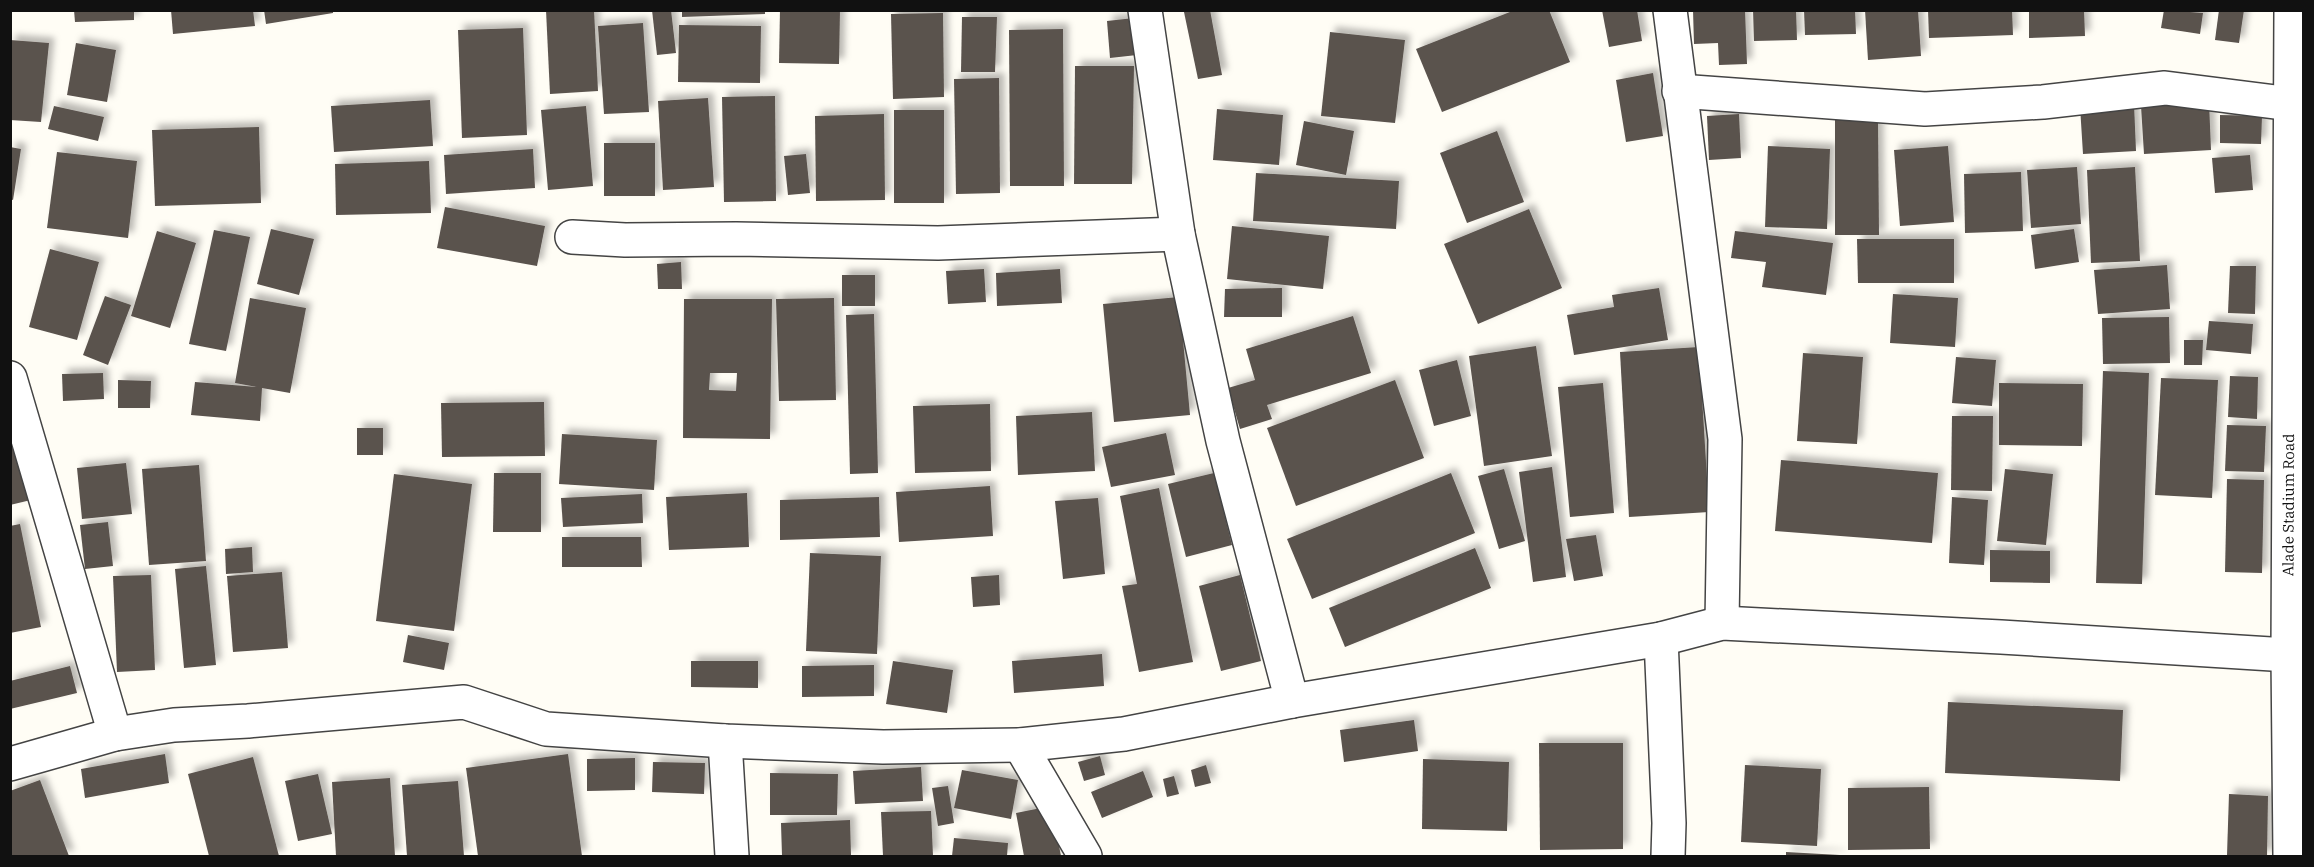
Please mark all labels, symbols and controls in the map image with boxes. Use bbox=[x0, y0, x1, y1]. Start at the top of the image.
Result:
street label: Alade Stadium Road bbox=[2278, 434, 2298, 576]

